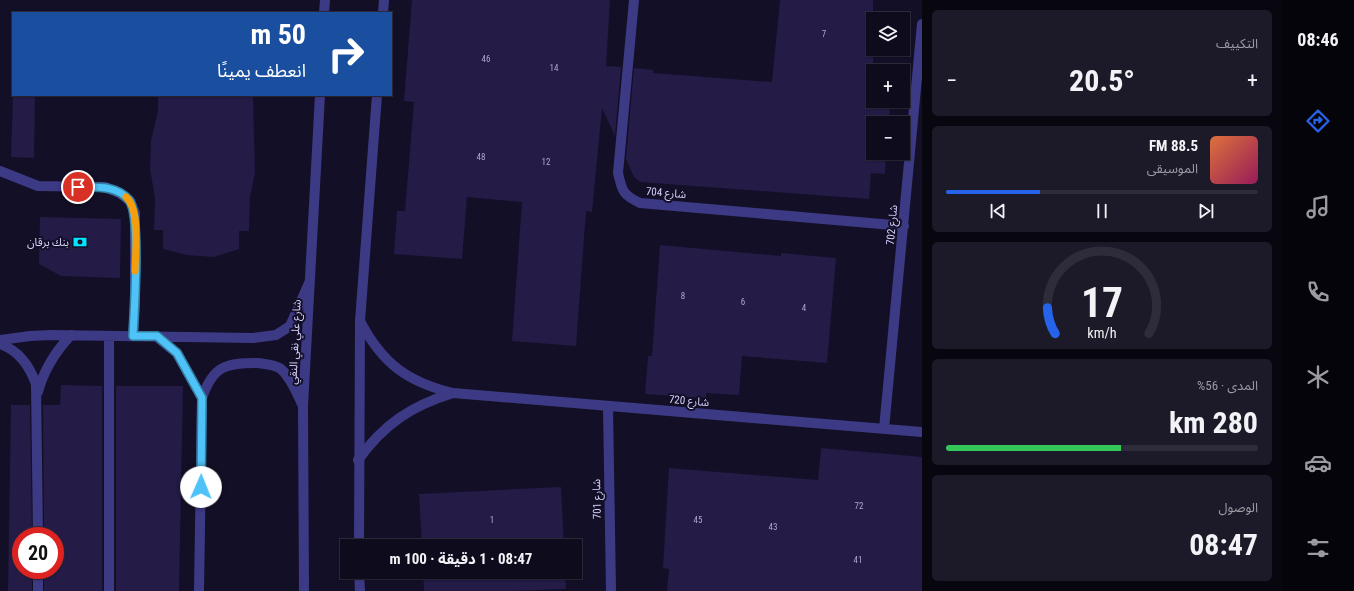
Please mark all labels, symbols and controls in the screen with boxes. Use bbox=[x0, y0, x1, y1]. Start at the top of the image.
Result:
map controls bbox=[866, 12, 910, 160]
button: layers bbox=[866, 12, 910, 56]
text: 50 m bbox=[250, 18, 306, 51]
icon: right bbox=[320, 28, 372, 80]
house number: 7 bbox=[822, 29, 827, 39]
text: 08:46 bbox=[1297, 29, 1339, 50]
text: التكييف bbox=[1216, 36, 1258, 51]
house number: 46 bbox=[482, 54, 490, 64]
text: انعطف يمينًا bbox=[217, 60, 306, 81]
house number: 14 bbox=[550, 63, 559, 73]
text: 20.5° bbox=[1069, 63, 1135, 98]
button: + bbox=[866, 64, 910, 108]
text: − bbox=[946, 68, 957, 93]
text: + bbox=[1247, 68, 1258, 93]
icon: directions bbox=[1304, 107, 1332, 135]
button: − bbox=[866, 116, 910, 160]
text: 88.5 FM bbox=[1149, 137, 1198, 155]
house number: 48 bbox=[477, 152, 485, 162]
house number: 12 bbox=[542, 157, 551, 167]
text: الموسيقى bbox=[1147, 161, 1198, 176]
pin bbox=[61, 170, 95, 204]
icon: arrive bbox=[67, 176, 89, 198]
street label: شارع 704 bbox=[645, 185, 687, 202]
icon: music bbox=[1304, 193, 1332, 221]
icon: previous bbox=[987, 200, 1009, 222]
icon: pause bbox=[1091, 200, 1113, 222]
icon: next bbox=[1195, 200, 1217, 222]
street label: شارع 702 bbox=[884, 204, 901, 246]
bank icon: بنك برقان bbox=[72, 234, 88, 250]
place label: بنك برقان bbox=[27, 236, 69, 249]
text: 17 bbox=[1081, 277, 1123, 326]
icon: phone bbox=[1304, 278, 1332, 306]
house number: 8 bbox=[681, 291, 685, 301]
house number: 6 bbox=[741, 297, 745, 307]
street label: شارع علي نقي النقي bbox=[286, 299, 306, 385]
house number: 4 bbox=[802, 303, 807, 313]
text: km/h bbox=[1087, 324, 1117, 340]
icon: climate bbox=[1304, 363, 1332, 391]
text: المدى · 56% bbox=[1197, 378, 1258, 393]
street label: شارع 720 bbox=[668, 393, 710, 410]
text: 280 km bbox=[1169, 405, 1258, 440]
icon: car bbox=[1304, 449, 1332, 477]
position arrow bbox=[180, 466, 222, 508]
street label: شارع 701 bbox=[590, 478, 605, 519]
text: الوصول bbox=[1218, 500, 1258, 515]
house number: 72 bbox=[855, 501, 864, 511]
house number: 1 bbox=[490, 515, 494, 525]
house number: 45 bbox=[694, 515, 703, 525]
house number: 43 bbox=[769, 522, 777, 532]
speed limit sign: 20 bbox=[12, 527, 64, 579]
text: 08:47 bbox=[1189, 527, 1258, 562]
icon: filters bbox=[1304, 534, 1332, 562]
text: 08:47 · 1 دقيقة · 100 m bbox=[390, 550, 532, 568]
house number: 41 bbox=[854, 555, 862, 565]

